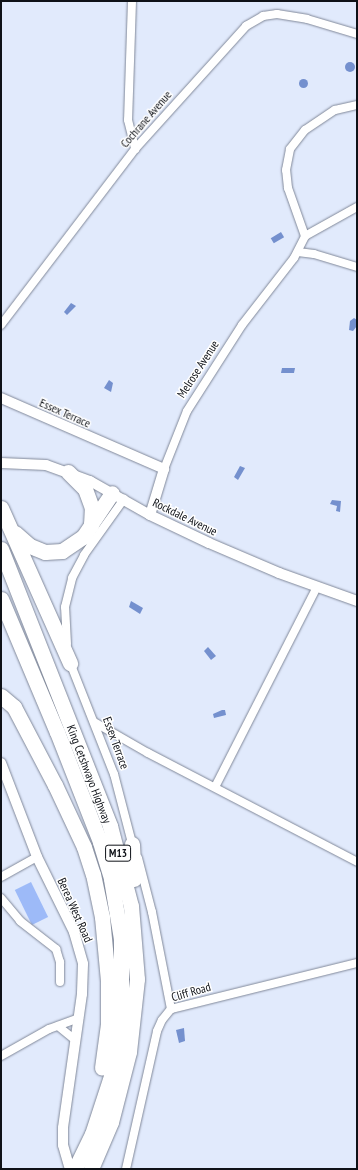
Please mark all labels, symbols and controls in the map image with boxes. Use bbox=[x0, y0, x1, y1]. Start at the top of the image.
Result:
street label: Cochrane Avenue bbox=[117, 87, 175, 151]
street label: Melrose Avenue bbox=[174, 337, 222, 401]
street label: Essex Terrace bbox=[37, 395, 93, 431]
street label: Rockdale Avenue bbox=[150, 495, 220, 539]
street label: Essex Terrace bbox=[100, 715, 132, 771]
street label: King Cetshwayo Highway bbox=[64, 723, 114, 825]
road number: M13 bbox=[105, 844, 131, 862]
street label: Berea West Road bbox=[54, 875, 96, 945]
street label: Cliff Road bbox=[170, 980, 212, 1004]

